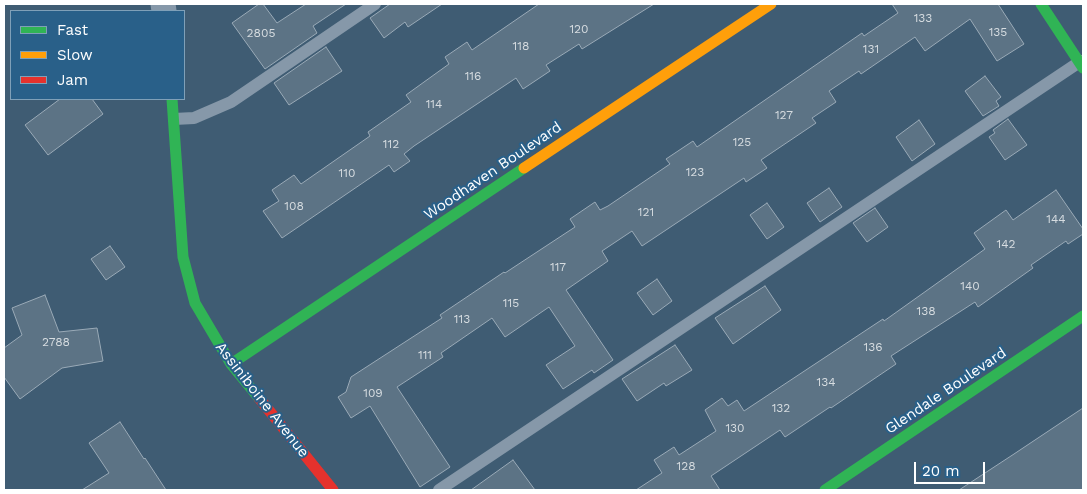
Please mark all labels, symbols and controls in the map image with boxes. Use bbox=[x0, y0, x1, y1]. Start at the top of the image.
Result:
legend bbox=[10, 10, 185, 100]
house number: 133 bbox=[914, 11, 932, 25]
text: Fast bbox=[57, 21, 88, 39]
house number: 120 bbox=[569, 22, 589, 36]
house number: 135 bbox=[989, 25, 1007, 39]
house number: 2805 bbox=[247, 26, 275, 40]
house number: 118 bbox=[513, 39, 529, 53]
house number: 131 bbox=[863, 42, 879, 56]
text: Slow bbox=[57, 46, 93, 64]
house number: 116 bbox=[465, 69, 481, 83]
text: Jam bbox=[57, 71, 88, 89]
house number: 114 bbox=[426, 97, 442, 111]
house number: 127 bbox=[775, 108, 793, 122]
street label: Woodhaven Boulevard bbox=[421, 118, 565, 224]
house number: 125 bbox=[733, 135, 751, 149]
house number: 112 bbox=[383, 137, 399, 151]
house number: 123 bbox=[686, 165, 704, 179]
house number: 110 bbox=[339, 166, 355, 180]
house number: 108 bbox=[284, 199, 304, 213]
house number: 121 bbox=[638, 205, 654, 219]
house number: 144 bbox=[1046, 212, 1066, 226]
house number: 142 bbox=[996, 237, 1016, 251]
house number: 117 bbox=[550, 260, 566, 274]
house number: 140 bbox=[960, 279, 980, 293]
house number: 115 bbox=[503, 296, 519, 310]
house number: 138 bbox=[916, 304, 936, 318]
house number: 113 bbox=[454, 312, 470, 326]
house number: 2788 bbox=[42, 335, 70, 349]
street label: Assiniboine Avenue bbox=[211, 339, 313, 461]
house number: 136 bbox=[864, 340, 882, 354]
street label: Glendale Boulevard bbox=[882, 344, 1010, 438]
house number: 111 bbox=[418, 348, 432, 362]
house number: 134 bbox=[816, 375, 836, 389]
house number: 109 bbox=[363, 386, 383, 400]
house number: 132 bbox=[772, 401, 790, 415]
house number: 130 bbox=[725, 421, 745, 435]
scale bar bbox=[917, 452, 988, 484]
house number: 128 bbox=[676, 459, 696, 473]
text: 20 m bbox=[922, 462, 960, 480]

